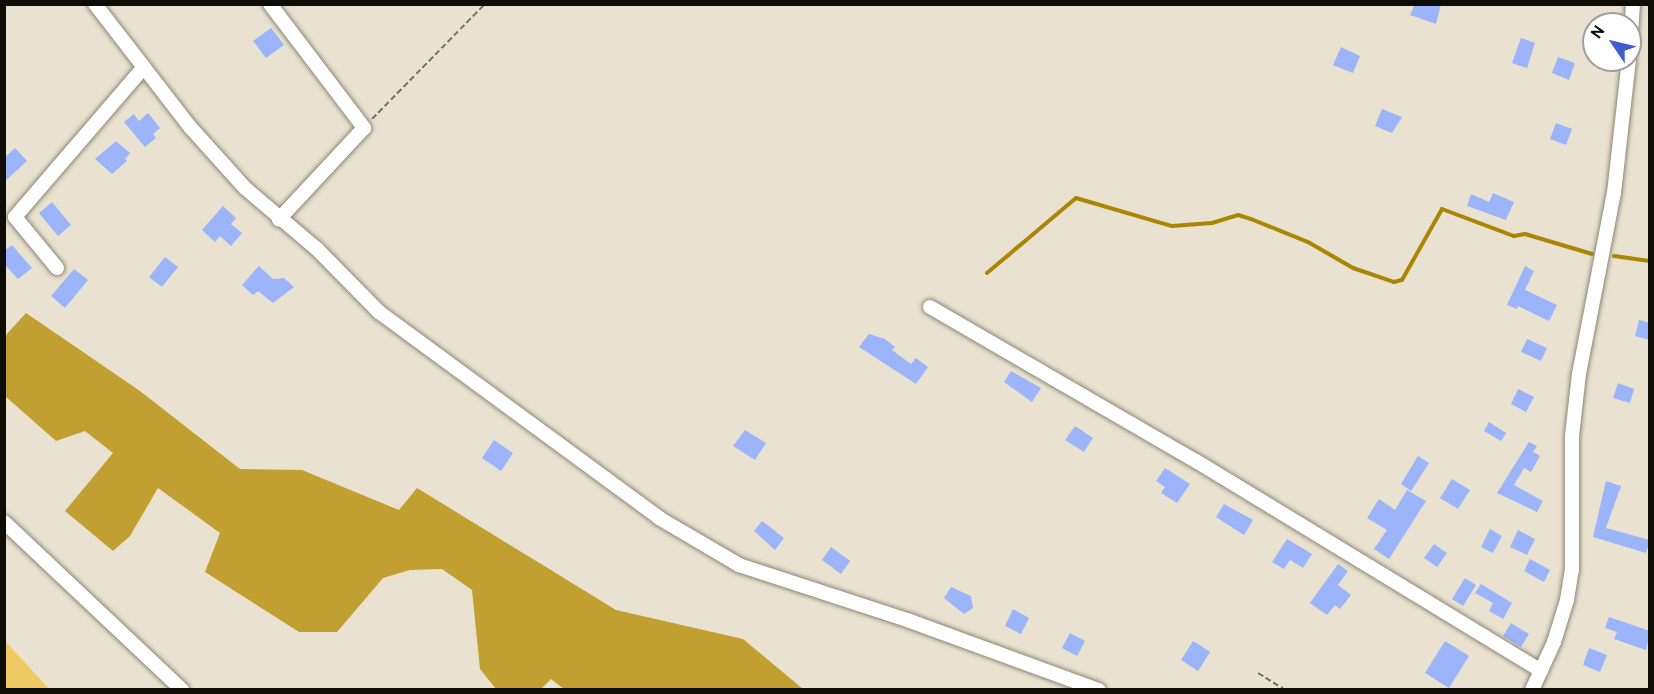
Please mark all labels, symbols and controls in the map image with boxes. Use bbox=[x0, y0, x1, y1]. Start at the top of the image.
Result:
north arrow bbox=[1582, 12, 1642, 72]
text: N bbox=[1587, 22, 1610, 43]

